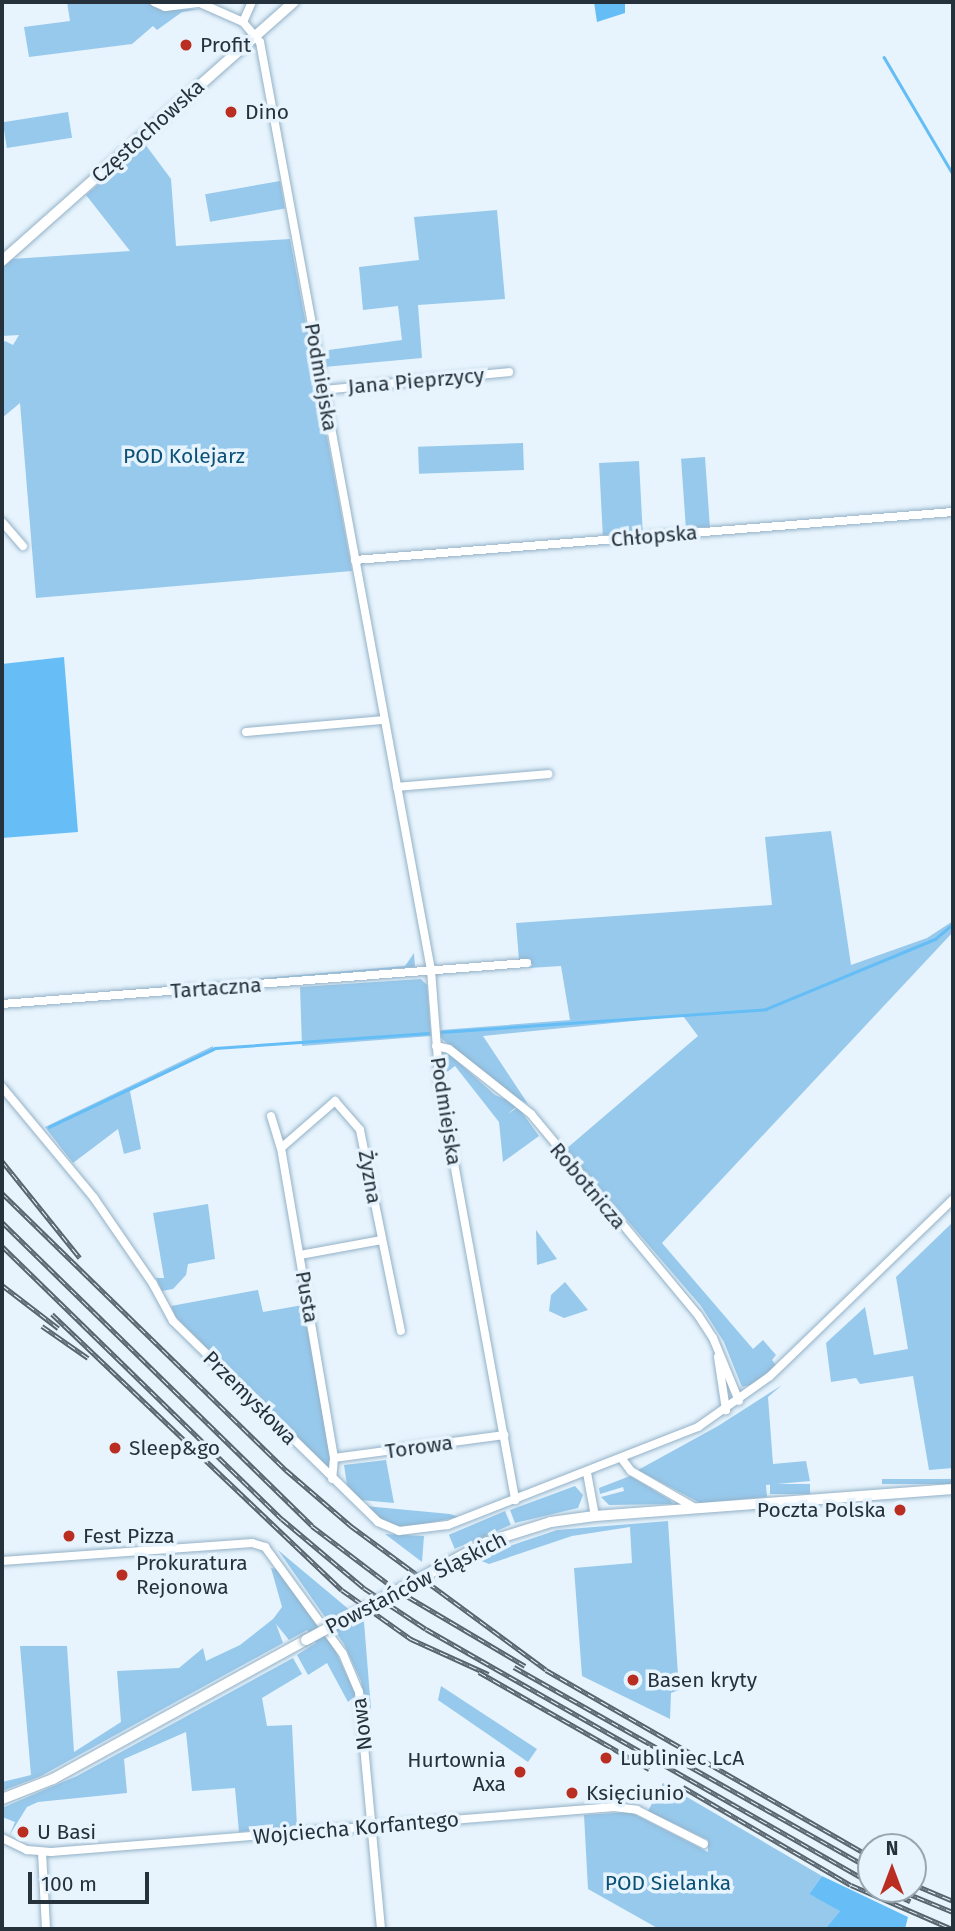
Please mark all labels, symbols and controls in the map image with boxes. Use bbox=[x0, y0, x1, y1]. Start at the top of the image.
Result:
place label: Profit bbox=[200, 32, 251, 58]
marker: Profit bbox=[178, 37, 194, 53]
street label: Częstochowska bbox=[87, 74, 209, 188]
place label: Dino bbox=[245, 99, 289, 125]
marker: Dino bbox=[223, 104, 239, 120]
street label: Podmiejska bbox=[299, 321, 343, 433]
street label: Jana Pieprzycy bbox=[347, 362, 485, 400]
park label: POD Kolejarz bbox=[123, 443, 245, 469]
street label: Chłopska bbox=[610, 520, 698, 552]
street label: Tartaczna bbox=[170, 972, 262, 1004]
street label: Podmiejska bbox=[425, 1055, 467, 1167]
street label: Robotnicza bbox=[544, 1137, 632, 1235]
street label: Żyzna bbox=[353, 1148, 387, 1206]
street label: Pusta bbox=[290, 1269, 324, 1325]
street label: Przemysłowa bbox=[198, 1346, 302, 1450]
street label: Torowa bbox=[384, 1430, 454, 1464]
place label: Sleep&go bbox=[129, 1435, 220, 1461]
marker: Sleep&go bbox=[107, 1440, 123, 1456]
place label: Poczta Polska bbox=[757, 1497, 886, 1523]
marker: Poczta Polska bbox=[892, 1502, 908, 1518]
place label: Fest Pizza bbox=[83, 1523, 175, 1549]
street label: Powstańców Śląskich bbox=[321, 1526, 511, 1640]
marker: Fest Pizza bbox=[61, 1528, 77, 1544]
place label: Prokuratura Rejonowa bbox=[136, 1550, 248, 1600]
marker: Prokuratura Rejonowa bbox=[114, 1567, 130, 1583]
place label: Basen kryty bbox=[647, 1667, 757, 1693]
marker: Basen kryty bbox=[625, 1672, 641, 1688]
street label: Nowa bbox=[346, 1696, 378, 1752]
place label: Lubliniec LcA bbox=[620, 1745, 744, 1771]
place label: Hurtownia Axa bbox=[407, 1747, 506, 1797]
marker: Lubliniec LcA bbox=[598, 1750, 614, 1766]
marker: Hurtownia Axa bbox=[512, 1764, 528, 1780]
place label: Księciunio bbox=[586, 1780, 684, 1806]
marker: Księciunio bbox=[564, 1785, 580, 1801]
street label: Wojciecha Korfantego bbox=[252, 1806, 460, 1850]
place label: U Basi bbox=[37, 1819, 96, 1845]
marker: U Basi bbox=[15, 1824, 31, 1840]
north arrow bbox=[857, 1833, 927, 1903]
text: N bbox=[886, 1837, 898, 1860]
scale bar bbox=[32, 1857, 152, 1901]
park label: POD Sielanka bbox=[605, 1870, 731, 1896]
text: 100 m bbox=[41, 1871, 97, 1897]

